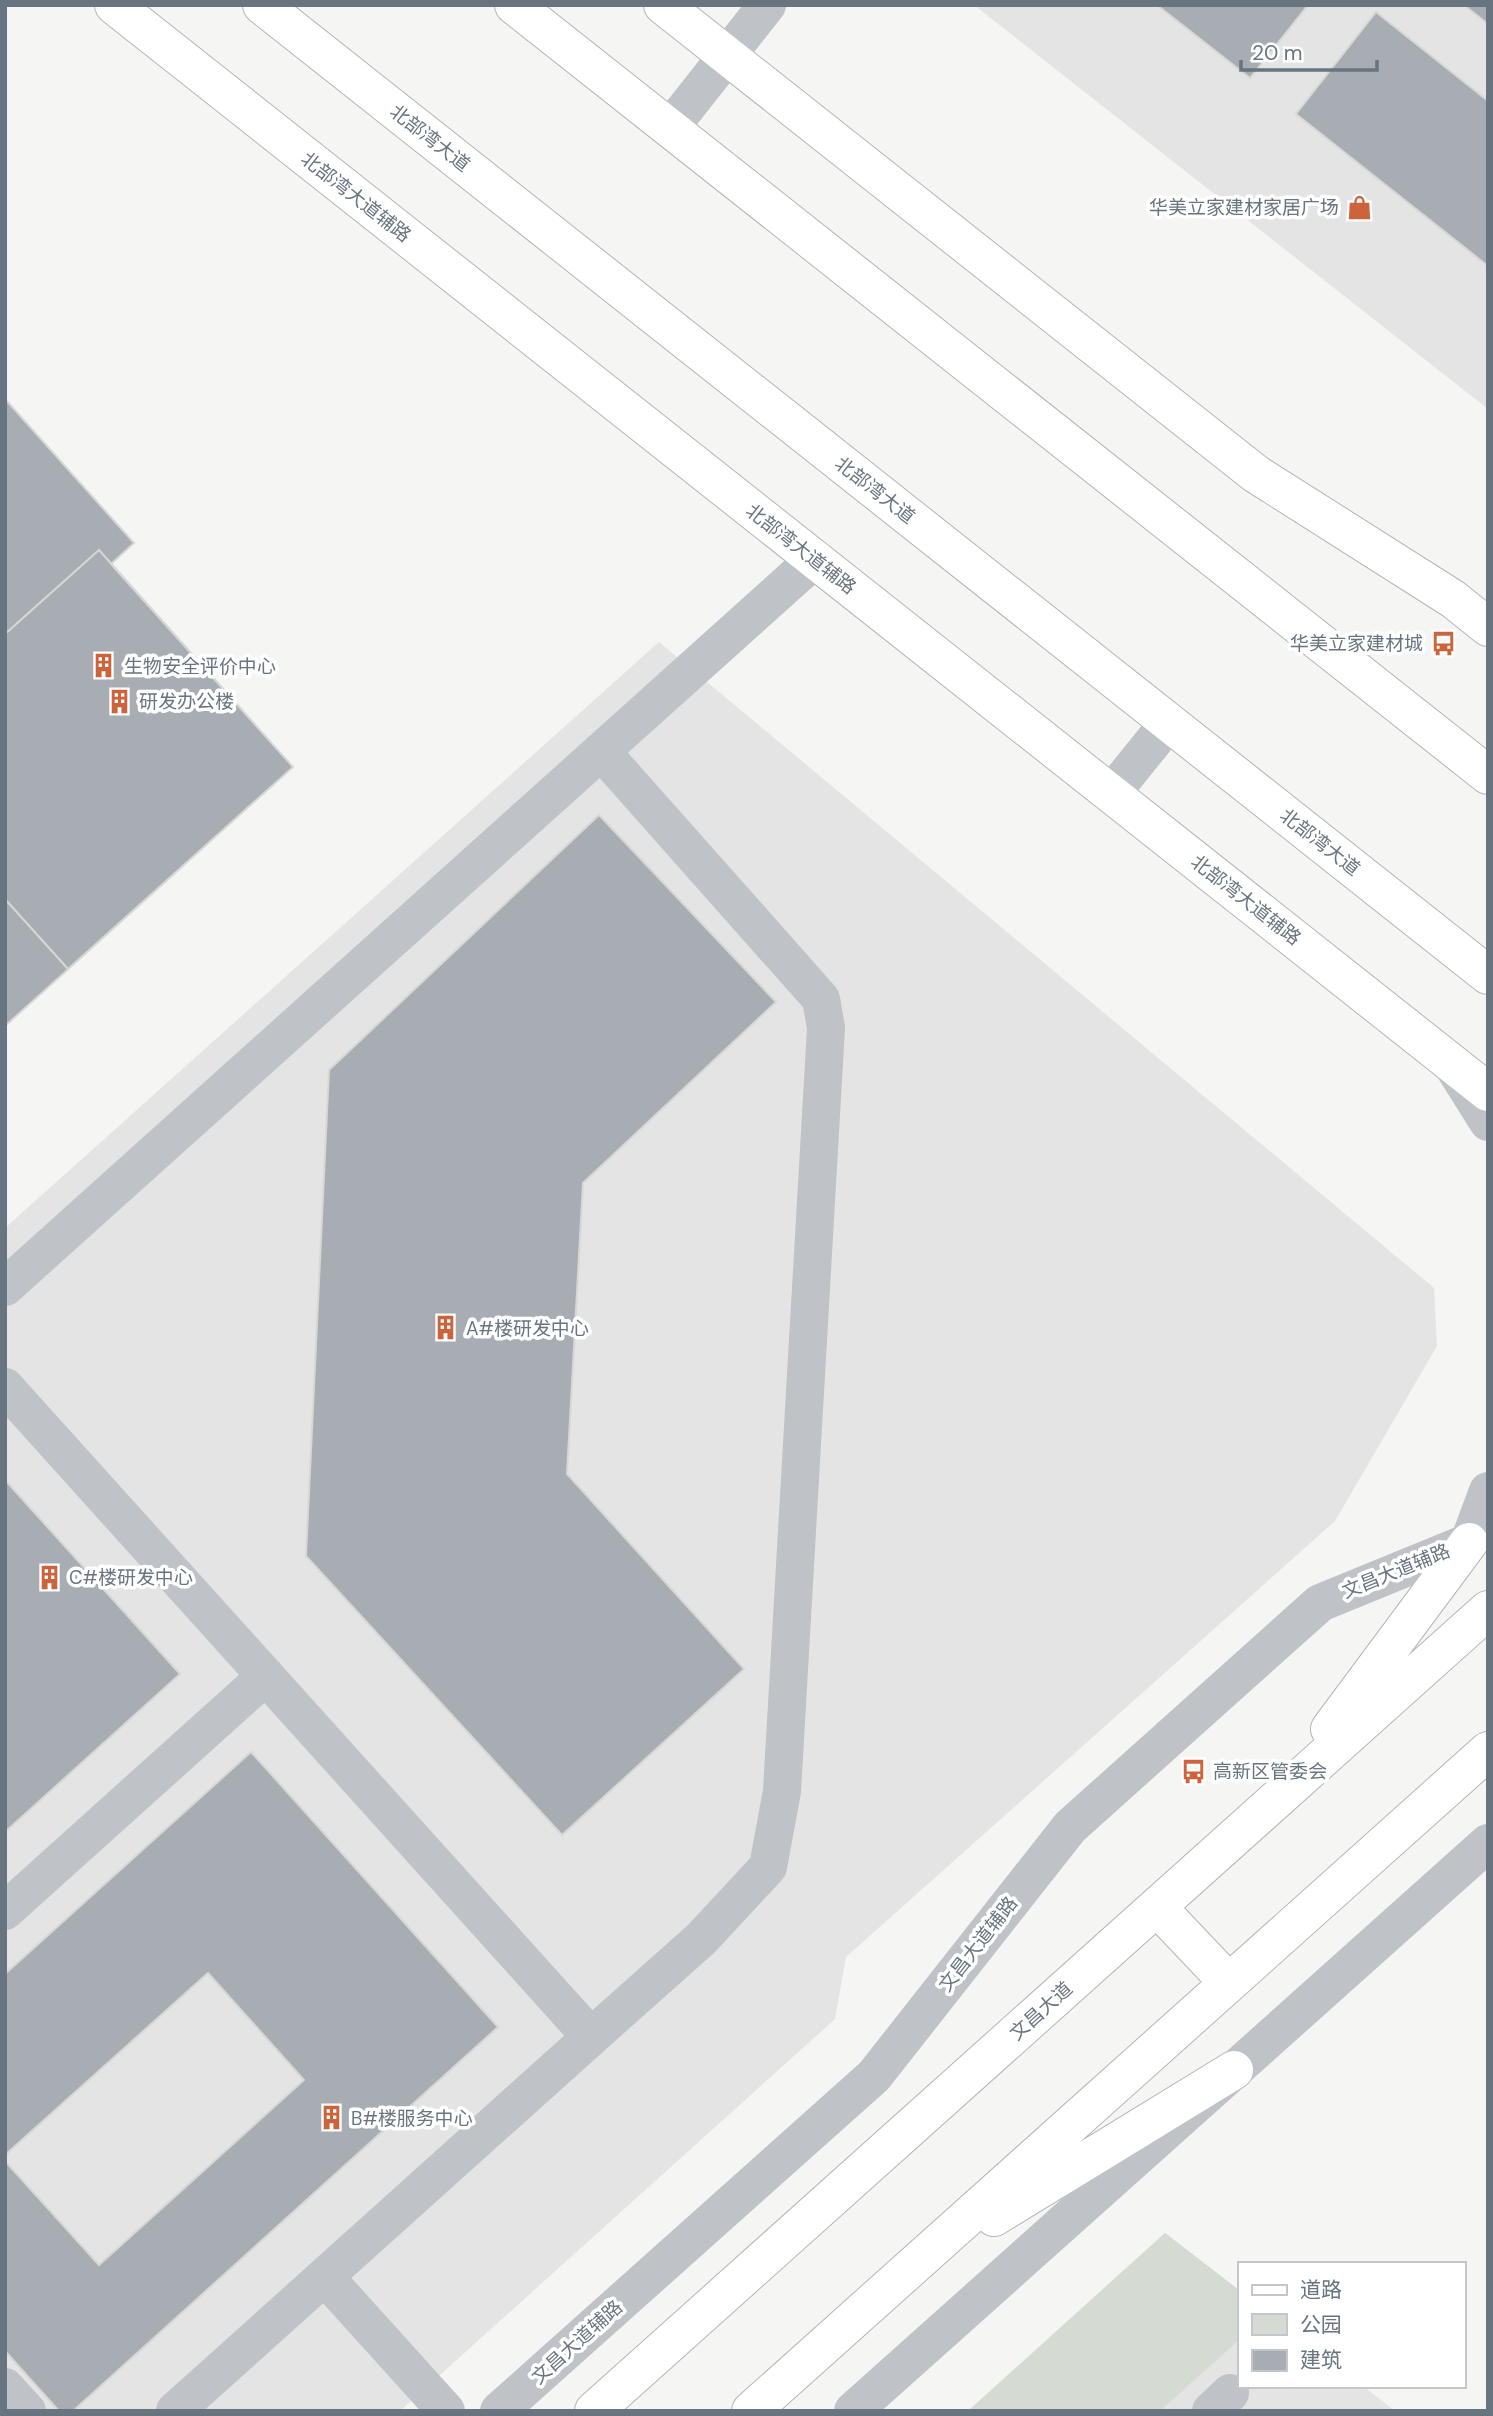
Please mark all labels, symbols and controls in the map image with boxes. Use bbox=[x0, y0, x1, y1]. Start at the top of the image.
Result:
scale bar bbox=[1241, 28, 1378, 72]
text: 20 m bbox=[1252, 39, 1303, 67]
street label: 北部湾大道 bbox=[385, 99, 475, 177]
street label: 北部湾大道辅路 bbox=[296, 146, 416, 248]
shop icon: 华美立家建材家居广场 bbox=[1345, 193, 1373, 221]
place label: 华美立家建材家居广场 bbox=[1149, 195, 1339, 220]
street label: 北部湾大道 bbox=[830, 451, 920, 529]
street label: 北部湾大道辅路 bbox=[741, 498, 861, 600]
bus stop icon: 华美立家建材城 bbox=[1429, 629, 1457, 657]
place label: 华美立家建材城 bbox=[1290, 631, 1423, 656]
building icon: 生物安全评价中心 bbox=[90, 652, 118, 680]
place label: 生物安全评价中心 bbox=[124, 654, 276, 679]
building icon: 研发办公楼 bbox=[105, 687, 133, 715]
place label: 研发办公楼 bbox=[139, 689, 234, 714]
street label: 北部湾大道 bbox=[1275, 803, 1365, 881]
street label: 北部湾大道辅路 bbox=[1186, 849, 1306, 951]
building icon: A#楼研发中心 bbox=[432, 1314, 460, 1342]
place label: A#楼研发中心 bbox=[466, 1316, 589, 1341]
street label: 文昌大道辅路 bbox=[1338, 1538, 1454, 1604]
building icon: C#楼研发中心 bbox=[35, 1563, 63, 1591]
place label: C#楼研发中心 bbox=[69, 1565, 193, 1590]
bus stop icon: 高新区管委会 bbox=[1179, 1757, 1207, 1785]
place label: 高新区管委会 bbox=[1213, 1759, 1327, 1784]
street label: 文昌大道辅路 bbox=[933, 1891, 1023, 1997]
street label: 文昌大道 bbox=[1004, 1976, 1078, 2046]
building icon: B#楼服务中心 bbox=[317, 2104, 345, 2132]
place label: B#楼服务中心 bbox=[351, 2106, 473, 2131]
legend bbox=[1238, 2262, 1465, 2388]
text: 道路 bbox=[1300, 2276, 1342, 2304]
street label: 文昌大道辅路 bbox=[526, 2295, 628, 2389]
text: 公园 bbox=[1300, 2311, 1342, 2339]
text: 建筑 bbox=[1300, 2346, 1342, 2374]

